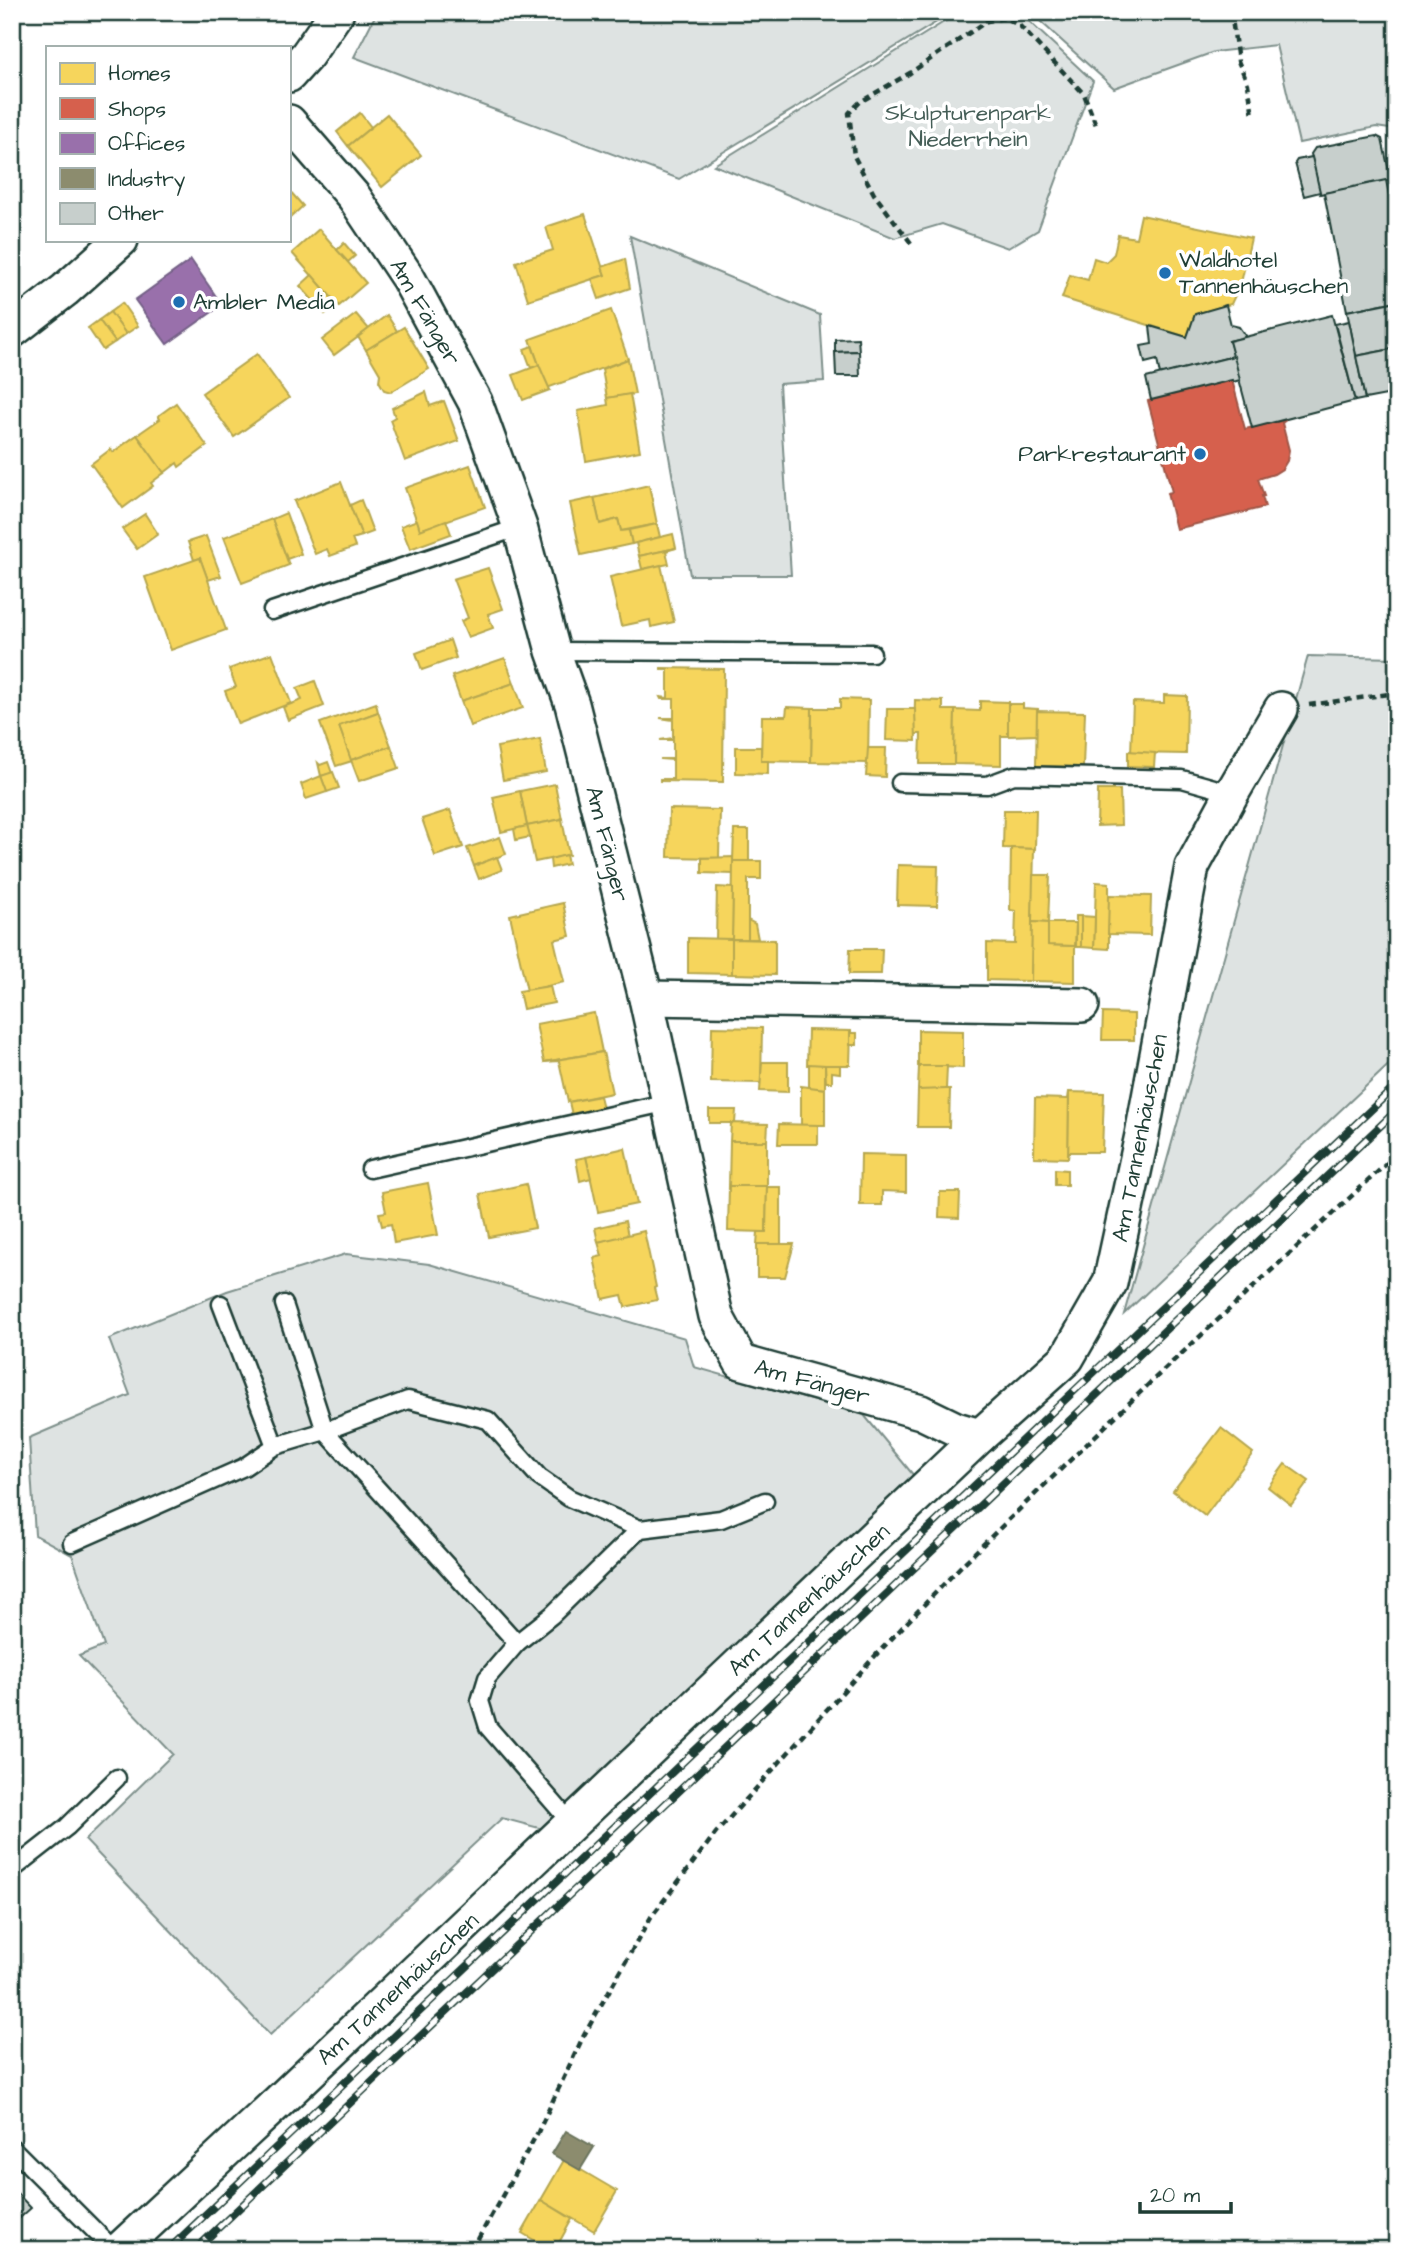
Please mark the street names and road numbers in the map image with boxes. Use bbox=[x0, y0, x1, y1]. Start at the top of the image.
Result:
street label: Am Fänger bbox=[381, 253, 469, 372]
street label: Am Fänger bbox=[576, 783, 637, 906]
street label: Am Tannenhäuschen bbox=[1104, 1031, 1176, 1245]
street label: Am Fänger bbox=[751, 1351, 873, 1414]
street label: Am Tannenhäuschen bbox=[721, 1516, 897, 1684]
street label: Am Tannenhäuschen bbox=[310, 1905, 486, 2073]

